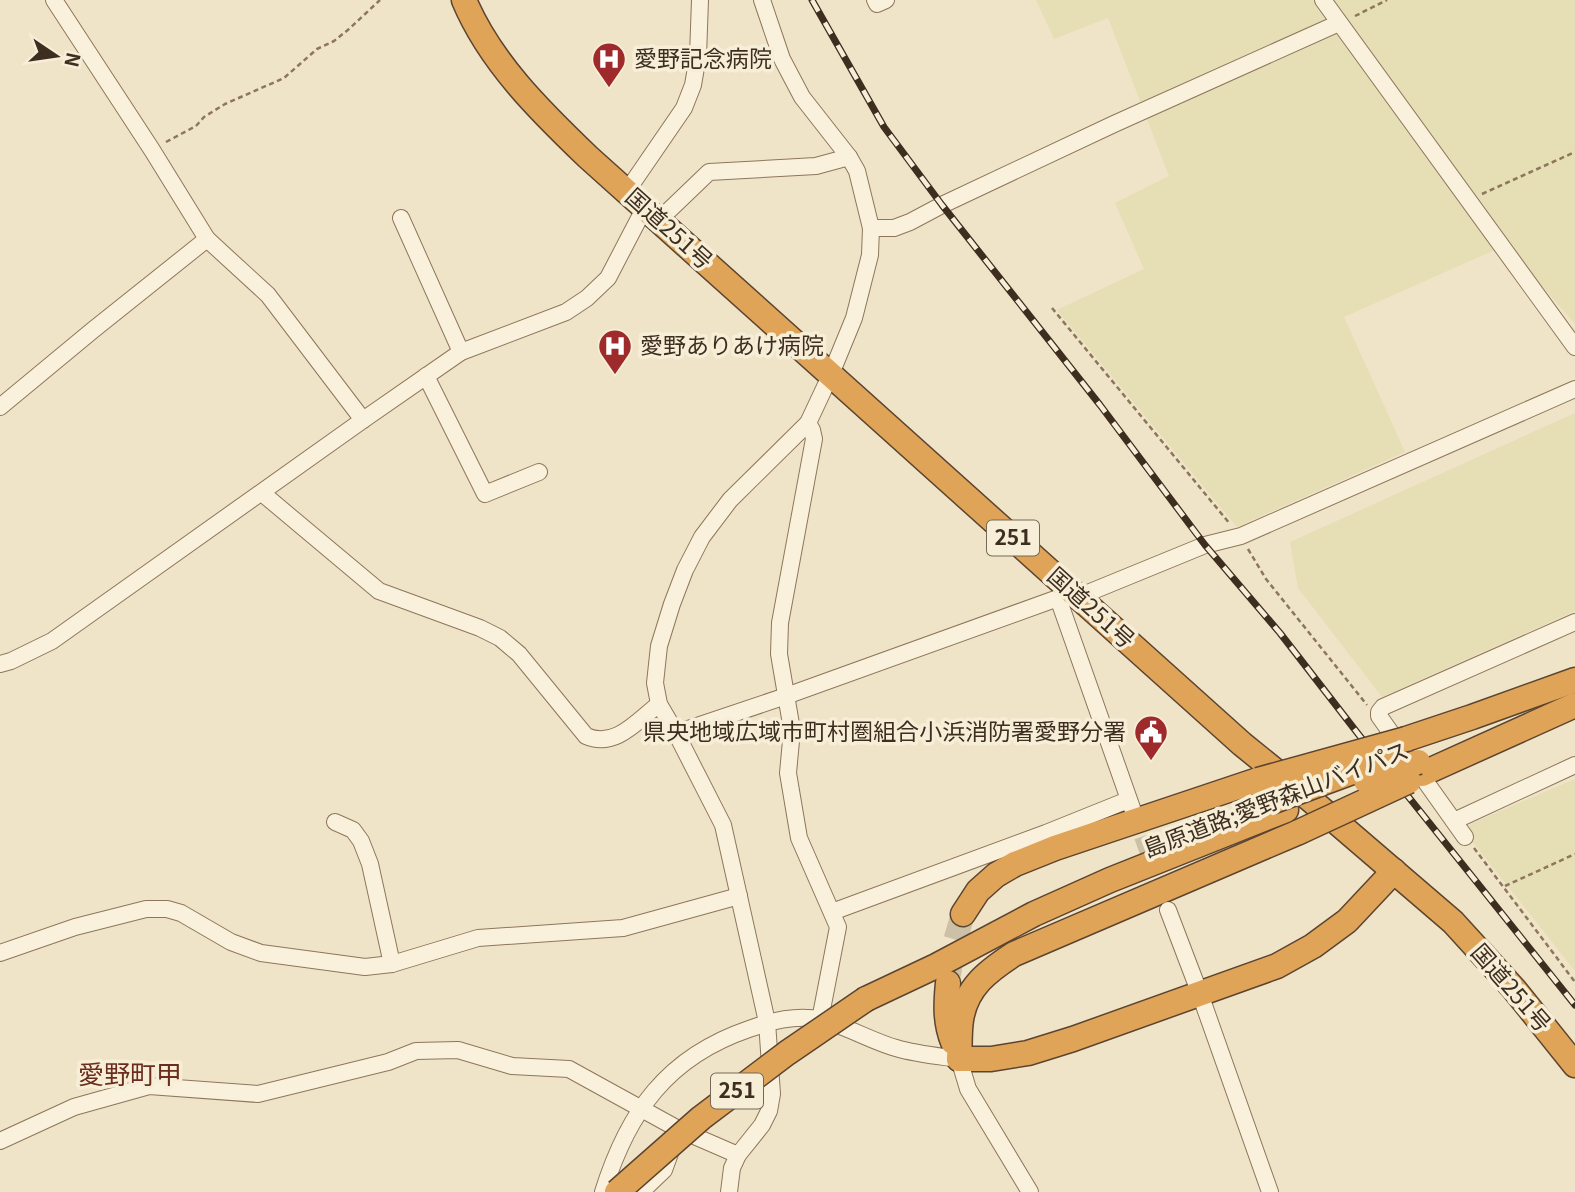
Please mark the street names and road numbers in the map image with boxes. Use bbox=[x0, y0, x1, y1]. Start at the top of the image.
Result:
street label: 国道251号 bbox=[619, 179, 722, 276]
road number: 251 bbox=[987, 520, 1039, 556]
street label: 国道251号 bbox=[1041, 558, 1144, 655]
street label: 島原道路;愛野森山バイパス bbox=[1138, 732, 1413, 865]
street label: 国道251号 bbox=[1464, 935, 1561, 1038]
road number: 251 bbox=[711, 1074, 763, 1108]

